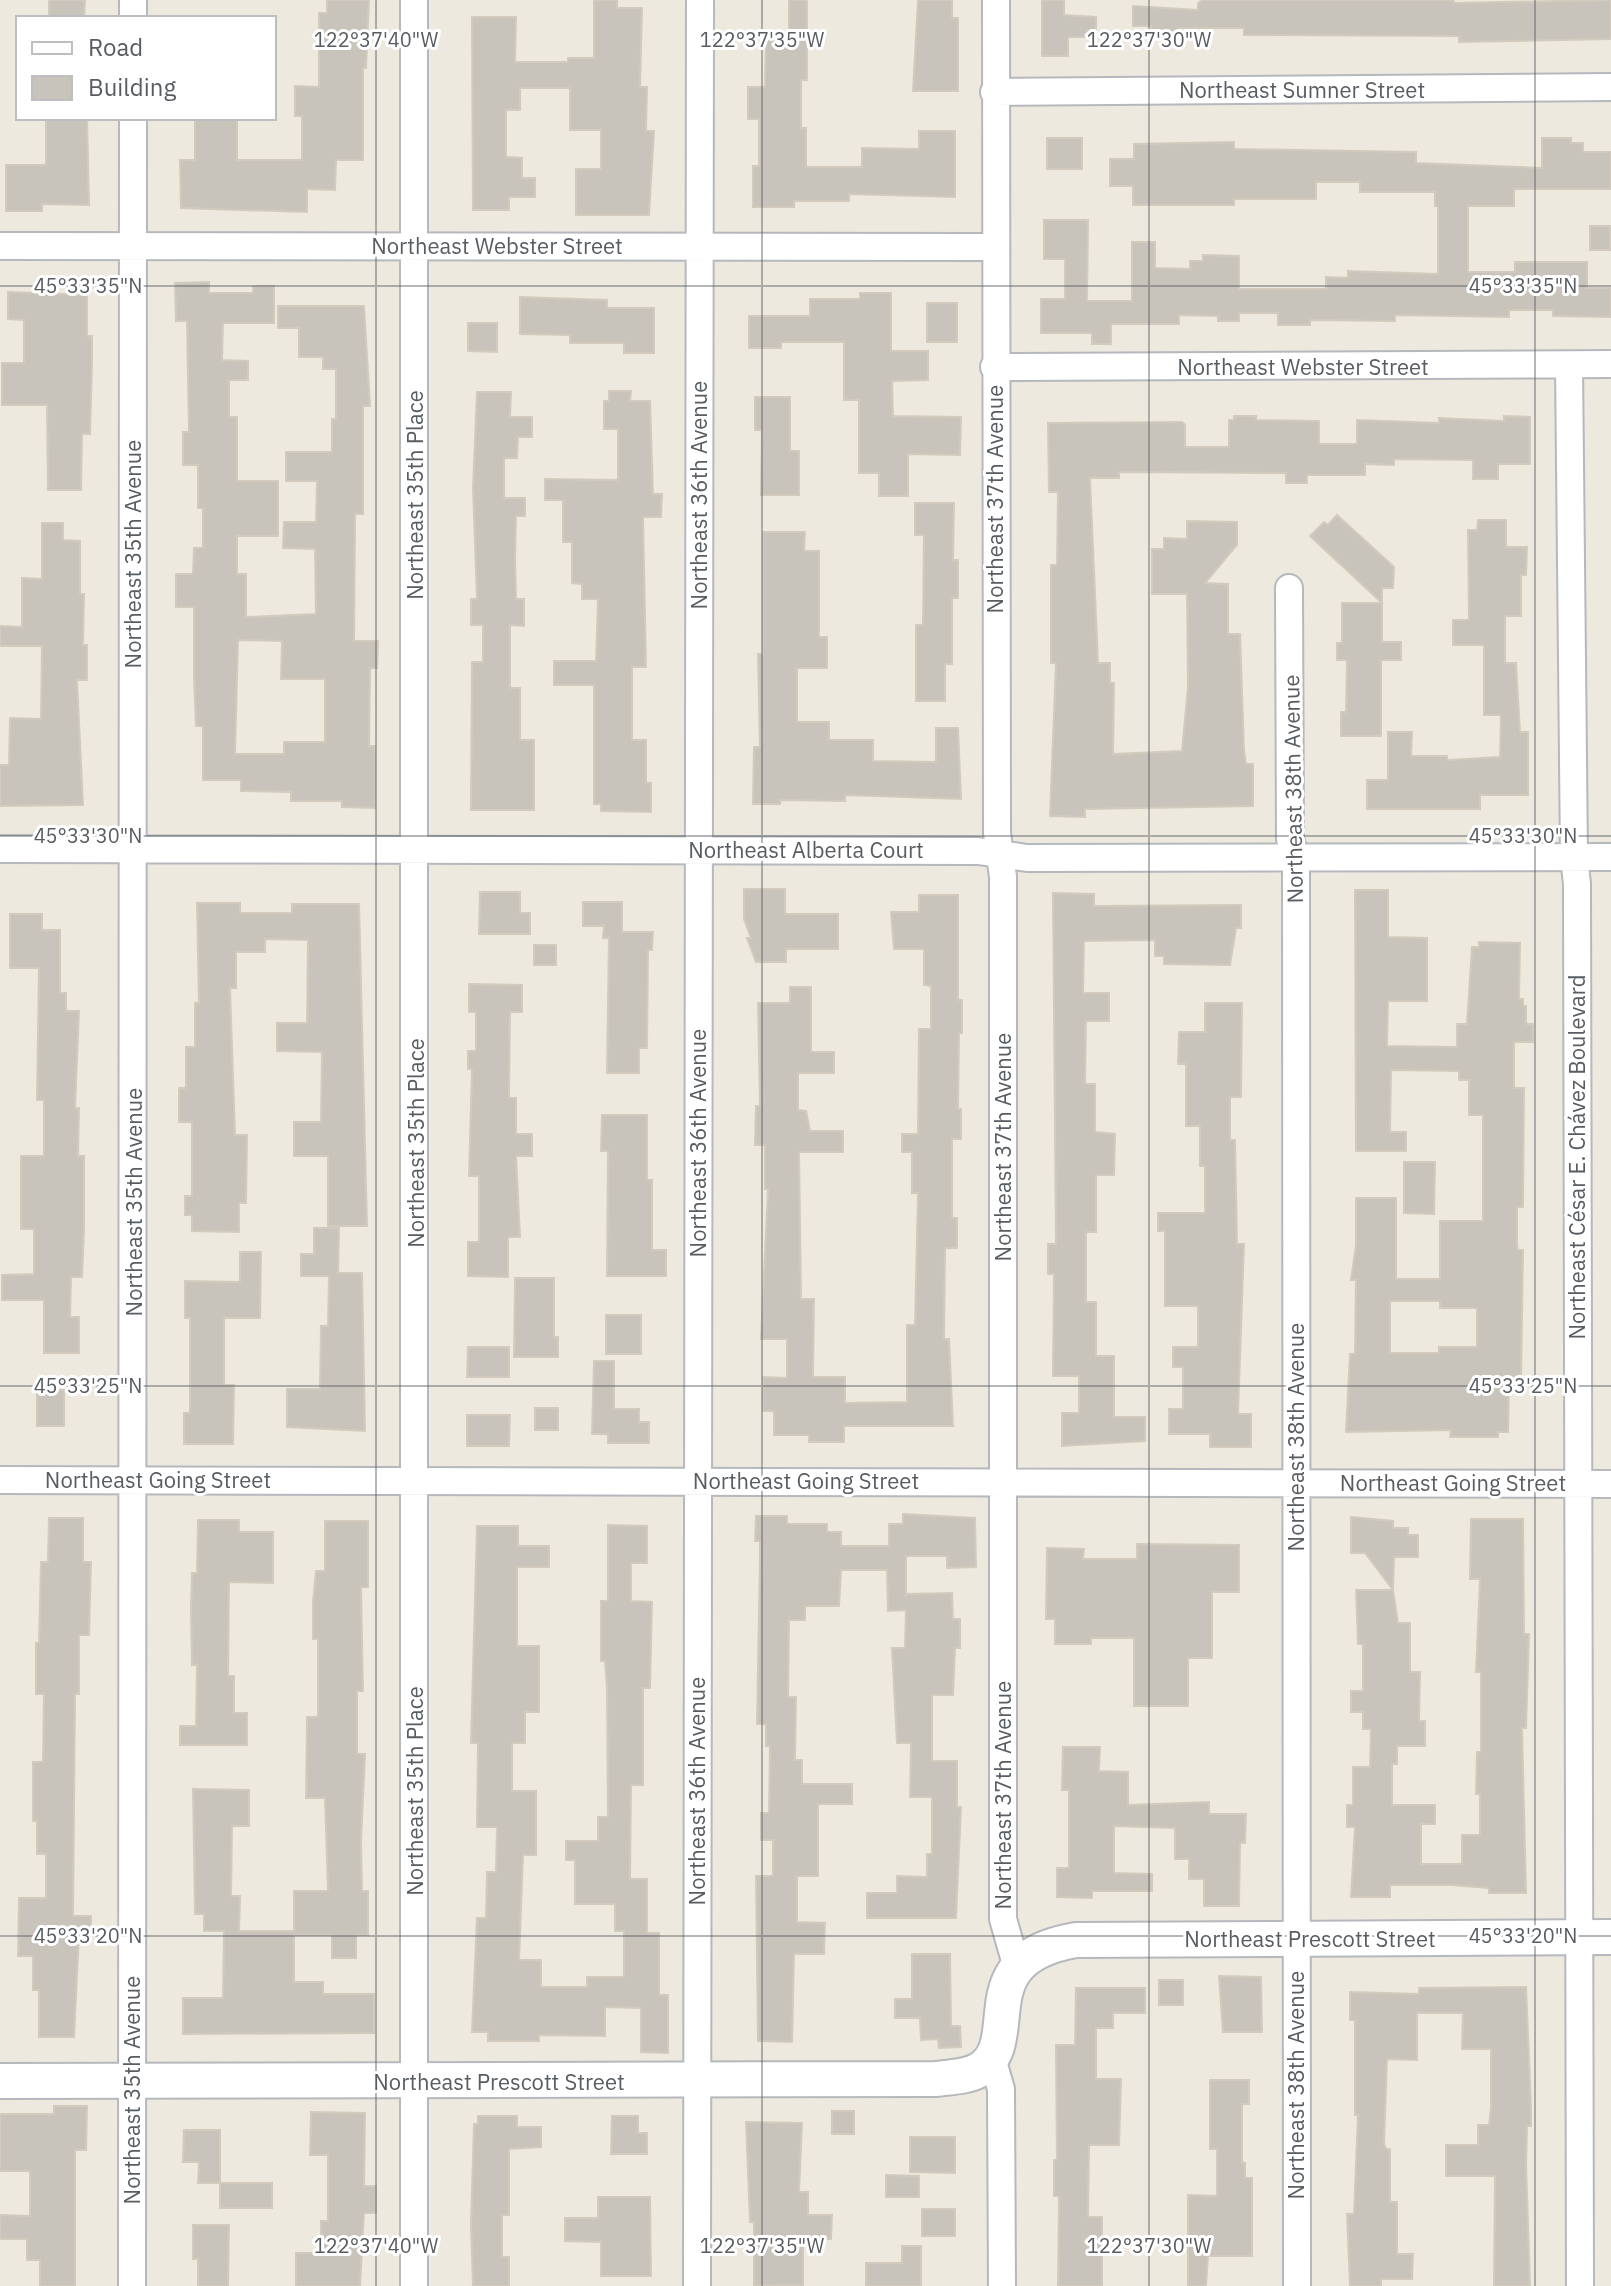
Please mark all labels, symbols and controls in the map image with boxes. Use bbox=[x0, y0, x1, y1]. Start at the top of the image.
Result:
legend bbox=[16, 16, 276, 120]
text: 122°37'40"W bbox=[314, 26, 439, 53]
text: 122°37'35"W bbox=[700, 26, 825, 53]
text: 122°37'30"W bbox=[1087, 26, 1212, 53]
text: Road bbox=[88, 31, 143, 63]
text: Building bbox=[88, 71, 176, 103]
street label: Northeast Sumner Street bbox=[1179, 75, 1425, 104]
street label: Northeast Webster Street bbox=[371, 231, 623, 260]
text: 45°33'35"N bbox=[34, 272, 142, 299]
text: 45°33'35"N bbox=[1469, 272, 1577, 299]
street label: Northeast Webster Street bbox=[1177, 352, 1429, 381]
street label: Northeast 36th Avenue bbox=[684, 381, 713, 609]
street label: Northeast 37th Avenue bbox=[980, 385, 1009, 613]
street label: Northeast 35th Place bbox=[400, 390, 429, 600]
street label: Northeast 35th Avenue bbox=[118, 440, 147, 668]
street label: Northeast 38th Avenue bbox=[1276, 674, 1309, 904]
text: 45°33'30"N bbox=[34, 822, 142, 849]
text: 45°33'30"N bbox=[1469, 822, 1577, 849]
street label: Northeast Alberta Court bbox=[688, 835, 924, 864]
street label: Northeast César E. Chávez Boulevard bbox=[1562, 975, 1591, 1339]
street label: Northeast 36th Avenue bbox=[683, 1029, 712, 1257]
street label: Northeast 37th Avenue bbox=[988, 1033, 1017, 1261]
street label: Northeast 35th Place bbox=[401, 1038, 430, 1248]
street label: Northeast 35th Avenue bbox=[119, 1088, 148, 1316]
street label: Northeast 38th Avenue bbox=[1281, 1323, 1310, 1551]
text: 45°33'25"N bbox=[34, 1372, 142, 1399]
text: 45°33'25"N bbox=[1469, 1372, 1577, 1399]
street label: Northeast Going Street bbox=[45, 1465, 271, 1494]
street label: Northeast Going Street bbox=[693, 1466, 919, 1495]
street label: Northeast Going Street bbox=[1340, 1468, 1566, 1497]
street label: Northeast 36th Avenue bbox=[682, 1677, 711, 1905]
street label: Northeast 37th Avenue bbox=[988, 1681, 1017, 1909]
street label: Northeast 35th Place bbox=[400, 1686, 429, 1896]
text: 45°33'20"N bbox=[34, 1922, 142, 1949]
text: 45°33'20"N bbox=[1469, 1922, 1577, 1949]
street label: Northeast Prescott Street bbox=[1184, 1924, 1436, 1953]
street label: Northeast 38th Avenue bbox=[1281, 1971, 1310, 2199]
street label: Northeast 35th Avenue bbox=[117, 1976, 146, 2204]
street label: Northeast Prescott Street bbox=[373, 2067, 625, 2096]
text: 122°37'40"W bbox=[314, 2232, 439, 2259]
text: 122°37'35"W bbox=[700, 2232, 825, 2259]
text: 122°37'30"W bbox=[1087, 2232, 1212, 2259]

